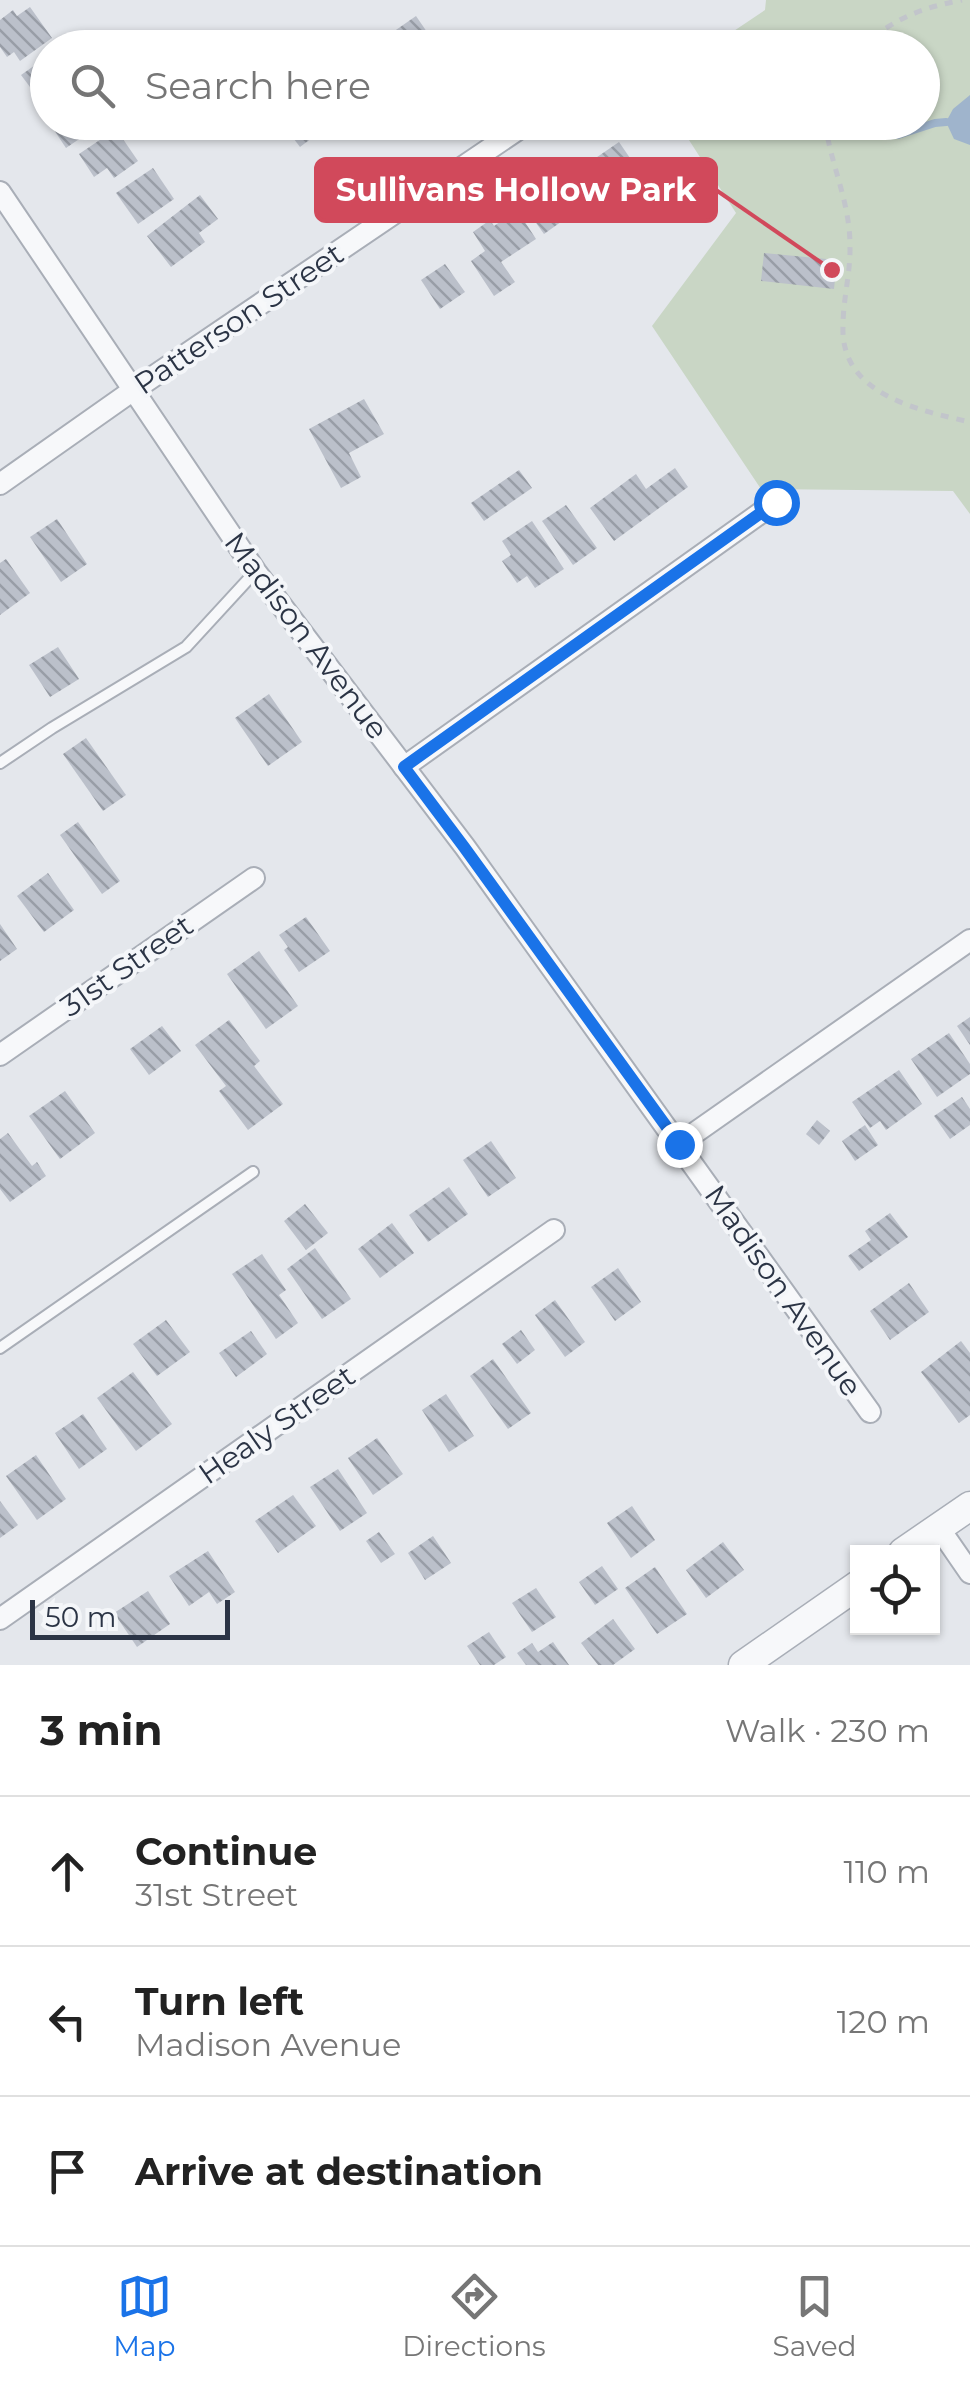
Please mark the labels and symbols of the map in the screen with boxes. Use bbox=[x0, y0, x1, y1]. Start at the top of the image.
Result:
callout: Sullivans Hollow Park bbox=[316, 159, 716, 221]
text: Sullivans Hollow Park bbox=[336, 170, 697, 209]
street label: Patterson Street bbox=[127, 235, 350, 402]
route start bbox=[754, 480, 800, 526]
street label: Madison Avenue bbox=[217, 525, 396, 746]
street label: 31st Street bbox=[53, 907, 200, 1025]
route end bbox=[657, 1122, 703, 1168]
street label: Madison Avenue bbox=[697, 1178, 870, 1404]
street label: Healy Street bbox=[191, 1357, 362, 1492]
scale bar bbox=[30, 1595, 230, 1640]

